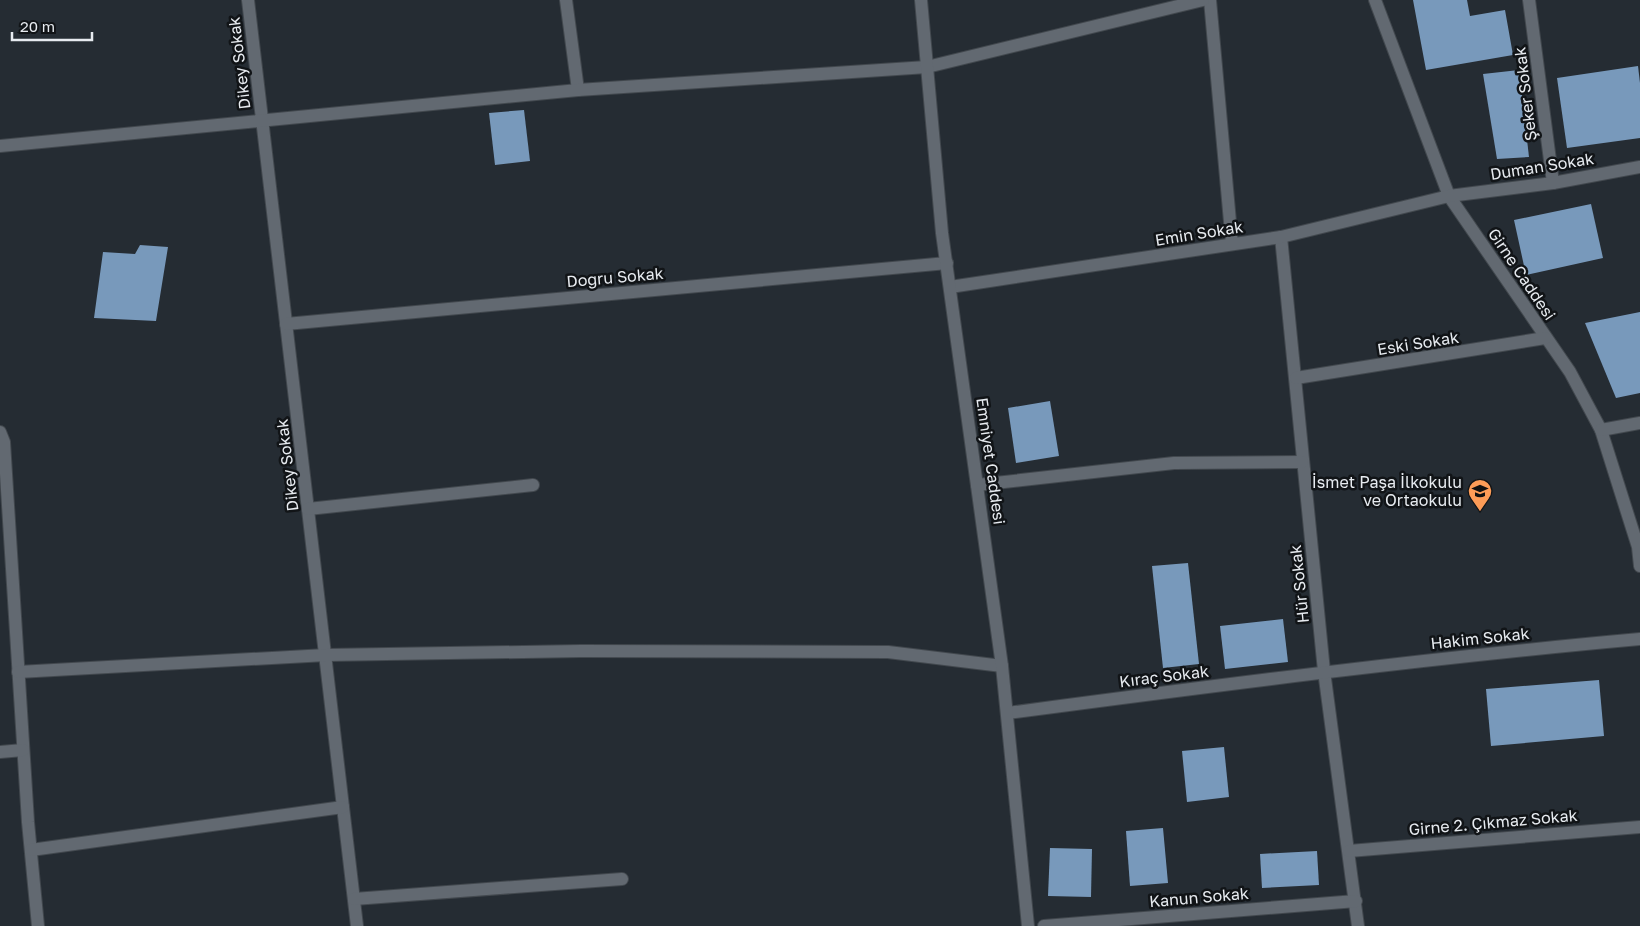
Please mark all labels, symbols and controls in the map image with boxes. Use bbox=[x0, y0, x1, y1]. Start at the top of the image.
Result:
scale bar bbox=[12, 10, 92, 42]
street label: Dikey Sokak bbox=[223, 16, 255, 110]
text: 20 m bbox=[20, 17, 55, 35]
street label: Şeker Sokak bbox=[1509, 46, 1541, 142]
street label: Duman Sokak bbox=[1489, 148, 1595, 184]
street label: Emin Sokak bbox=[1154, 216, 1244, 250]
street label: Girne Caddesi bbox=[1484, 224, 1560, 324]
street label: Doğru Sokak bbox=[566, 263, 664, 291]
street label: Eski Sokak bbox=[1376, 327, 1460, 359]
street label: Emniyet Caddesi bbox=[972, 396, 1010, 526]
street label: Dikey Sokak bbox=[271, 418, 303, 512]
place label: İsmet Paşa İlkokulu ve Ortaokulu bbox=[1312, 472, 1462, 510]
school or university icon: İsmet Paşa İlkokulu ve Ortaokulu bbox=[1467, 478, 1493, 512]
street label: Hür Sokak bbox=[1285, 544, 1313, 624]
street label: Hakim Sokak bbox=[1429, 623, 1531, 653]
street label: Kıraç Sokak bbox=[1118, 661, 1210, 691]
street label: Girne 2. Çıkmaz Sokak bbox=[1408, 805, 1578, 839]
street label: Kanun Sokak bbox=[1148, 883, 1250, 911]

